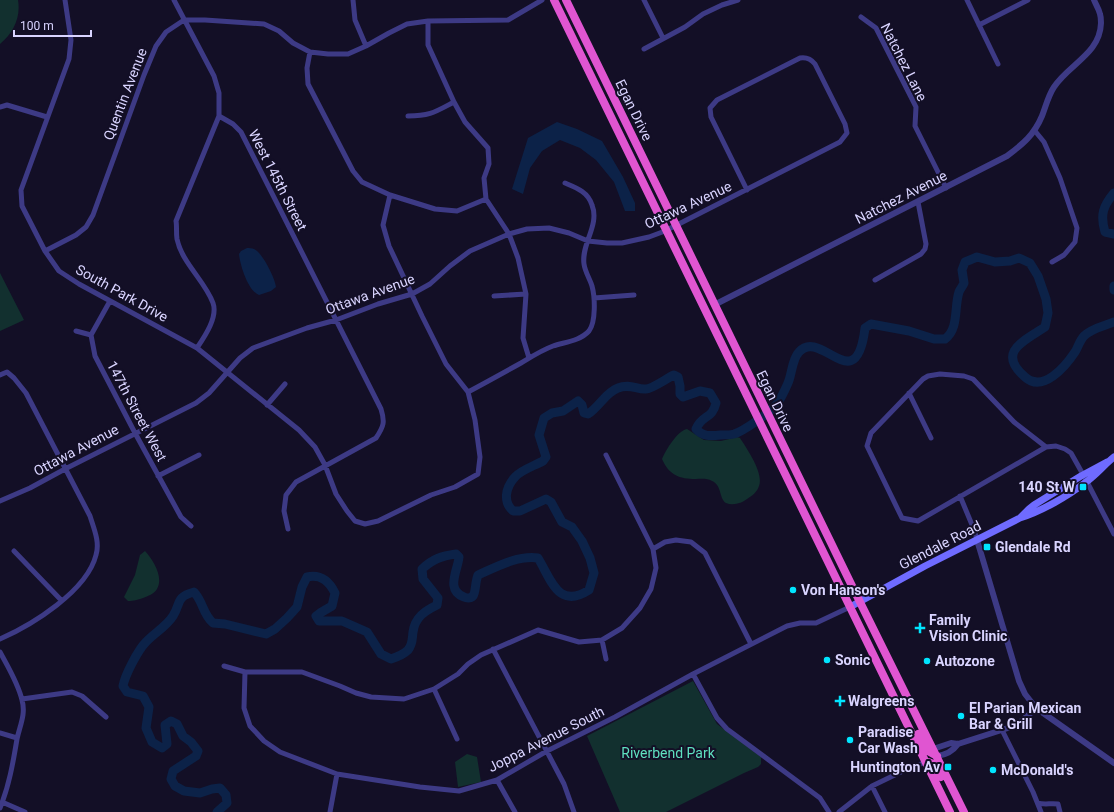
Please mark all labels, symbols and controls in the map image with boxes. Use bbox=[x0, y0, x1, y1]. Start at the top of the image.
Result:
scale bar bbox=[14, 12, 91, 38]
text: 100 m bbox=[20, 19, 54, 33]
street label: Natchez Lane bbox=[877, 20, 931, 104]
street label: Quentin Avenue bbox=[100, 46, 150, 142]
street label: Egan Drive bbox=[612, 77, 656, 143]
street label: West 145th Street bbox=[246, 127, 311, 234]
street label: Natchez Avenue bbox=[852, 167, 950, 227]
street label: Ottawa Avenue bbox=[642, 178, 734, 232]
street label: South Park Drive bbox=[73, 261, 171, 325]
street label: Ottawa Avenue bbox=[323, 270, 417, 318]
street label: 147th Street West bbox=[104, 358, 170, 464]
street label: Egan Drive bbox=[753, 368, 797, 434]
street label: Ottawa Avenue bbox=[31, 421, 121, 479]
place label: 140 St W bbox=[1018, 479, 1076, 495]
marker: 140 St W bbox=[1078, 482, 1088, 492]
street label: Glendale Road bbox=[896, 517, 984, 573]
place label: Glendale Rd bbox=[995, 539, 1071, 555]
marker: Glendale Rd bbox=[982, 542, 992, 552]
place label: Von Hanson's bbox=[801, 582, 885, 598]
marker: Von Hanson's bbox=[788, 585, 798, 595]
place label: Family Vision Clinic bbox=[929, 612, 1007, 644]
marker: Family Vision Clinic bbox=[914, 622, 926, 634]
place label: Sonic bbox=[835, 652, 870, 668]
place label: Autozone bbox=[935, 653, 995, 669]
marker: Sonic bbox=[822, 655, 832, 665]
marker: Autozone bbox=[922, 656, 932, 666]
place label: Walgreens bbox=[848, 693, 914, 709]
marker: Walgreens bbox=[835, 696, 845, 706]
place label: El Parian Mexican Bar & Grill bbox=[969, 700, 1082, 732]
street label: Joppa Avenue South bbox=[485, 703, 607, 775]
marker: El Parian Mexican Bar & Grill bbox=[956, 711, 966, 721]
place label: Paradise Car Wash bbox=[858, 724, 918, 756]
marker: Paradise Car Wash bbox=[845, 735, 855, 745]
park label: Riverbend Park bbox=[621, 745, 716, 761]
place label: Huntington Av bbox=[850, 759, 940, 775]
marker: Huntington Av bbox=[943, 762, 953, 772]
place label: McDonald's bbox=[1001, 762, 1073, 778]
marker: McDonald's bbox=[988, 765, 998, 775]

